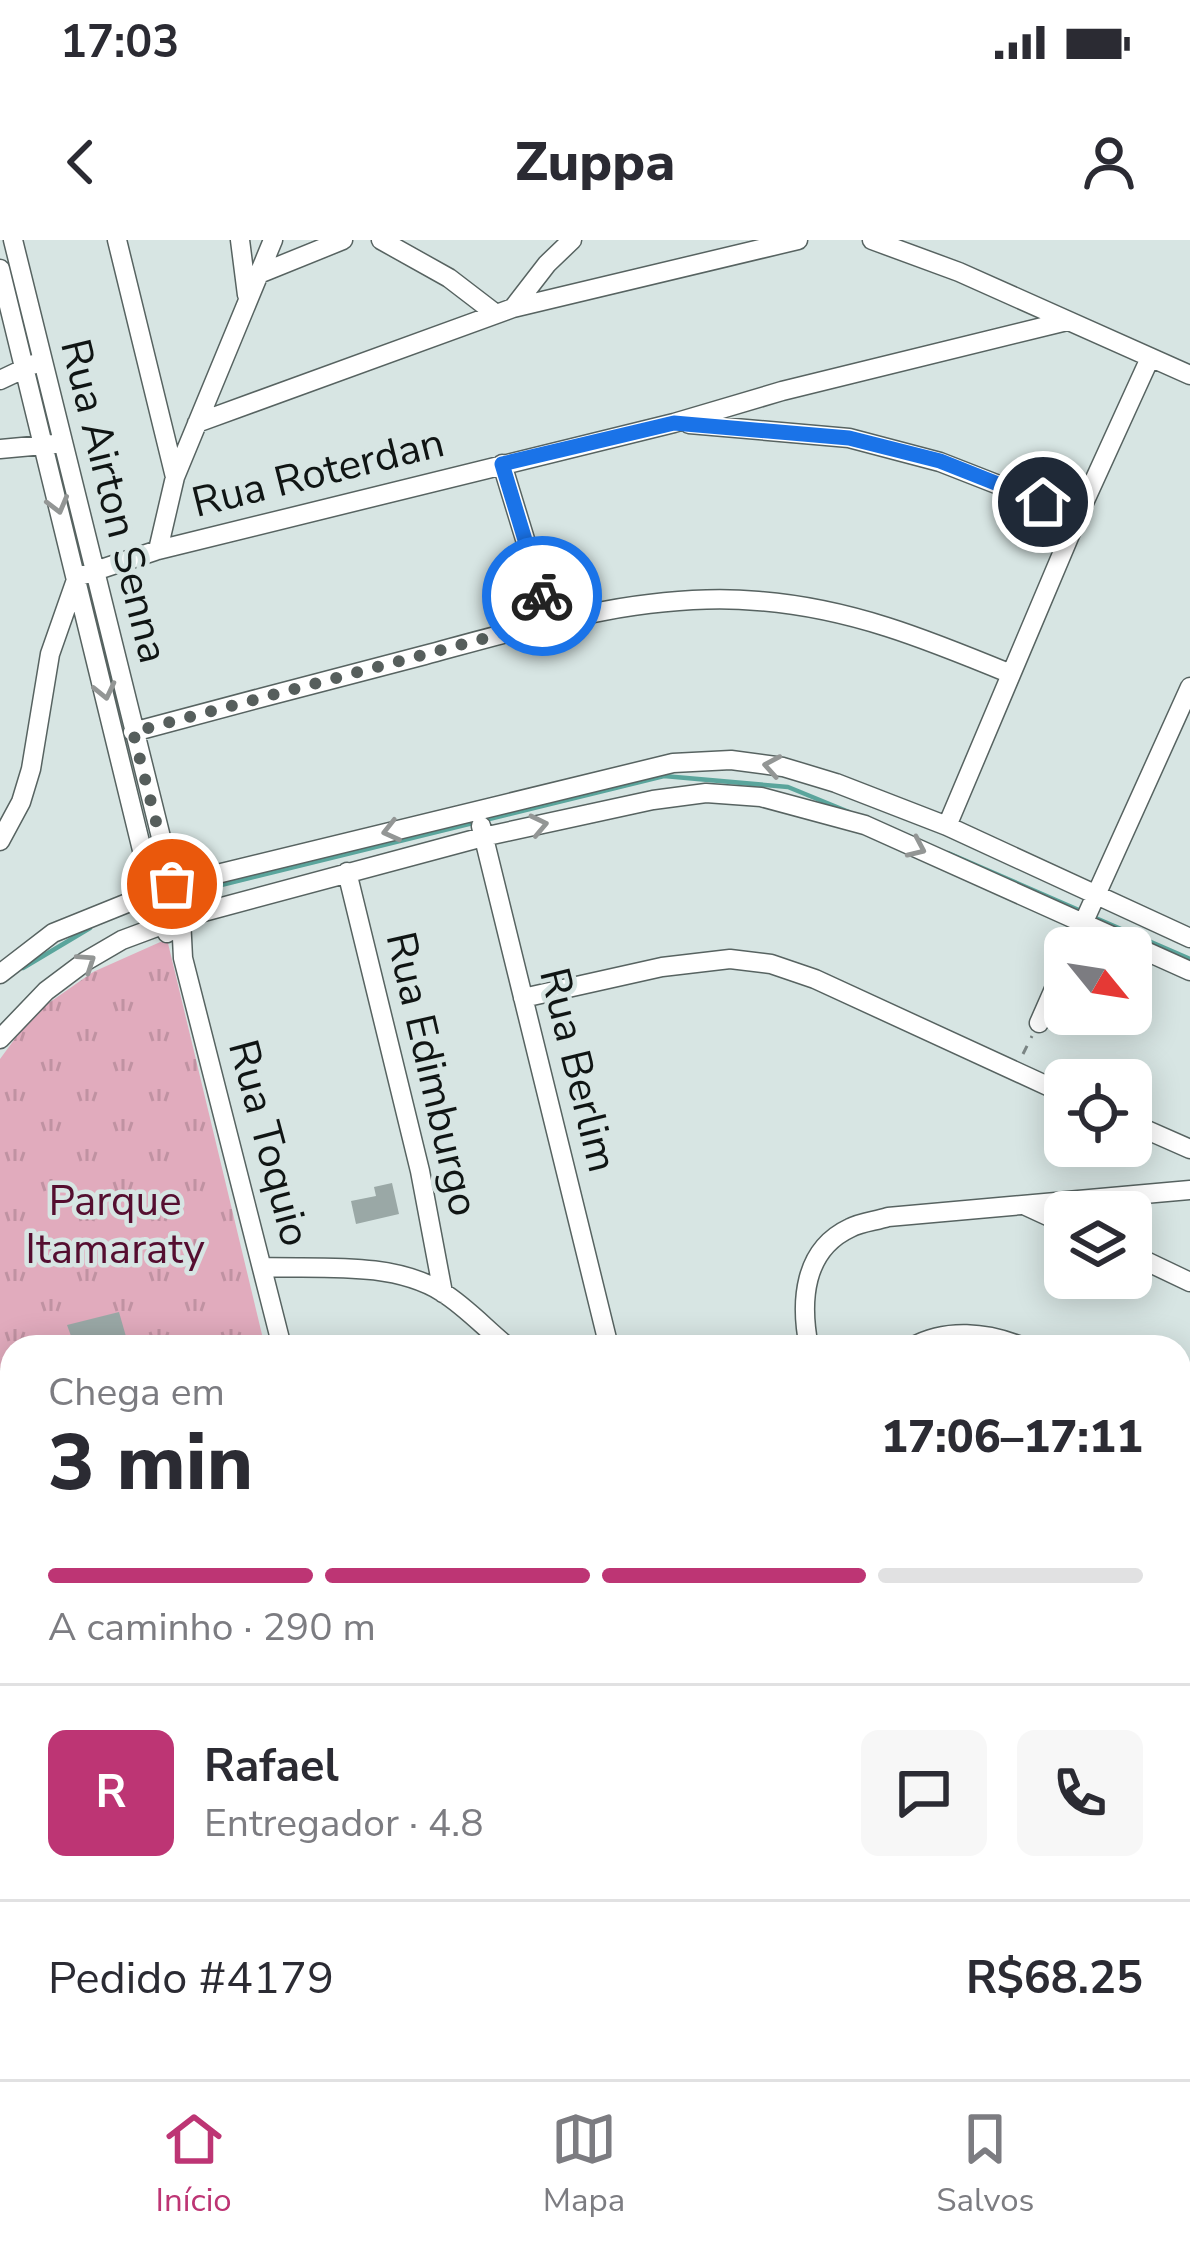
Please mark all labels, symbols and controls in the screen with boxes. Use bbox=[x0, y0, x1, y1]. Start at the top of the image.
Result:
text: 17:03 bbox=[60, 12, 179, 73]
text: Zuppa bbox=[515, 125, 675, 199]
icon: back bbox=[48, 129, 114, 195]
icon: person bbox=[1076, 129, 1142, 195]
street label: Rua Airton Senna bbox=[46, 333, 182, 669]
street label: Rua Roterdan bbox=[186, 414, 450, 532]
pin bbox=[992, 451, 1094, 553]
icon: home bbox=[1010, 469, 1076, 535]
one-way arrow bbox=[44, 494, 69, 515]
courier bbox=[482, 536, 602, 656]
icon: bike bbox=[509, 563, 575, 629]
one-way arrow bbox=[91, 681, 116, 701]
one-way arrow bbox=[762, 755, 782, 780]
one-way arrow bbox=[528, 813, 548, 839]
one-way arrow bbox=[381, 817, 401, 842]
pin bbox=[121, 833, 223, 935]
one-way arrow bbox=[905, 833, 926, 857]
icon: bag bbox=[139, 851, 205, 917]
street label: Rua Edimburgo bbox=[372, 926, 492, 1222]
north arrow bbox=[1044, 927, 1152, 1035]
map controls bbox=[1044, 927, 1152, 1299]
one-way arrow bbox=[73, 955, 95, 977]
street label: Rua Berlim bbox=[525, 962, 631, 1178]
street label: Rua Toquio bbox=[214, 1034, 324, 1252]
button: locate bbox=[1044, 1059, 1152, 1167]
park label: Parque Itamaraty bbox=[25, 1173, 205, 1278]
button: layers bbox=[1044, 1191, 1152, 1299]
text: Chega em bbox=[48, 1366, 225, 1419]
text: 17:06–17:11 bbox=[881, 1407, 1143, 1468]
text: 3 min bbox=[48, 1410, 253, 1517]
text: A caminho · 290 m bbox=[48, 1601, 376, 1654]
button: chat bbox=[861, 1730, 987, 1856]
button: phone bbox=[1017, 1730, 1143, 1856]
text: Rafael bbox=[204, 1736, 339, 1797]
text: R bbox=[96, 1762, 126, 1823]
text: Entregador · 4.8 bbox=[204, 1797, 484, 1850]
text: Pedido #4179 bbox=[48, 1948, 334, 2009]
text: R$68.25 bbox=[966, 1948, 1143, 2009]
tab: Início bbox=[156, 2106, 232, 2223]
tab: Mapa bbox=[543, 2106, 625, 2223]
tab: Salvos bbox=[936, 2106, 1034, 2223]

